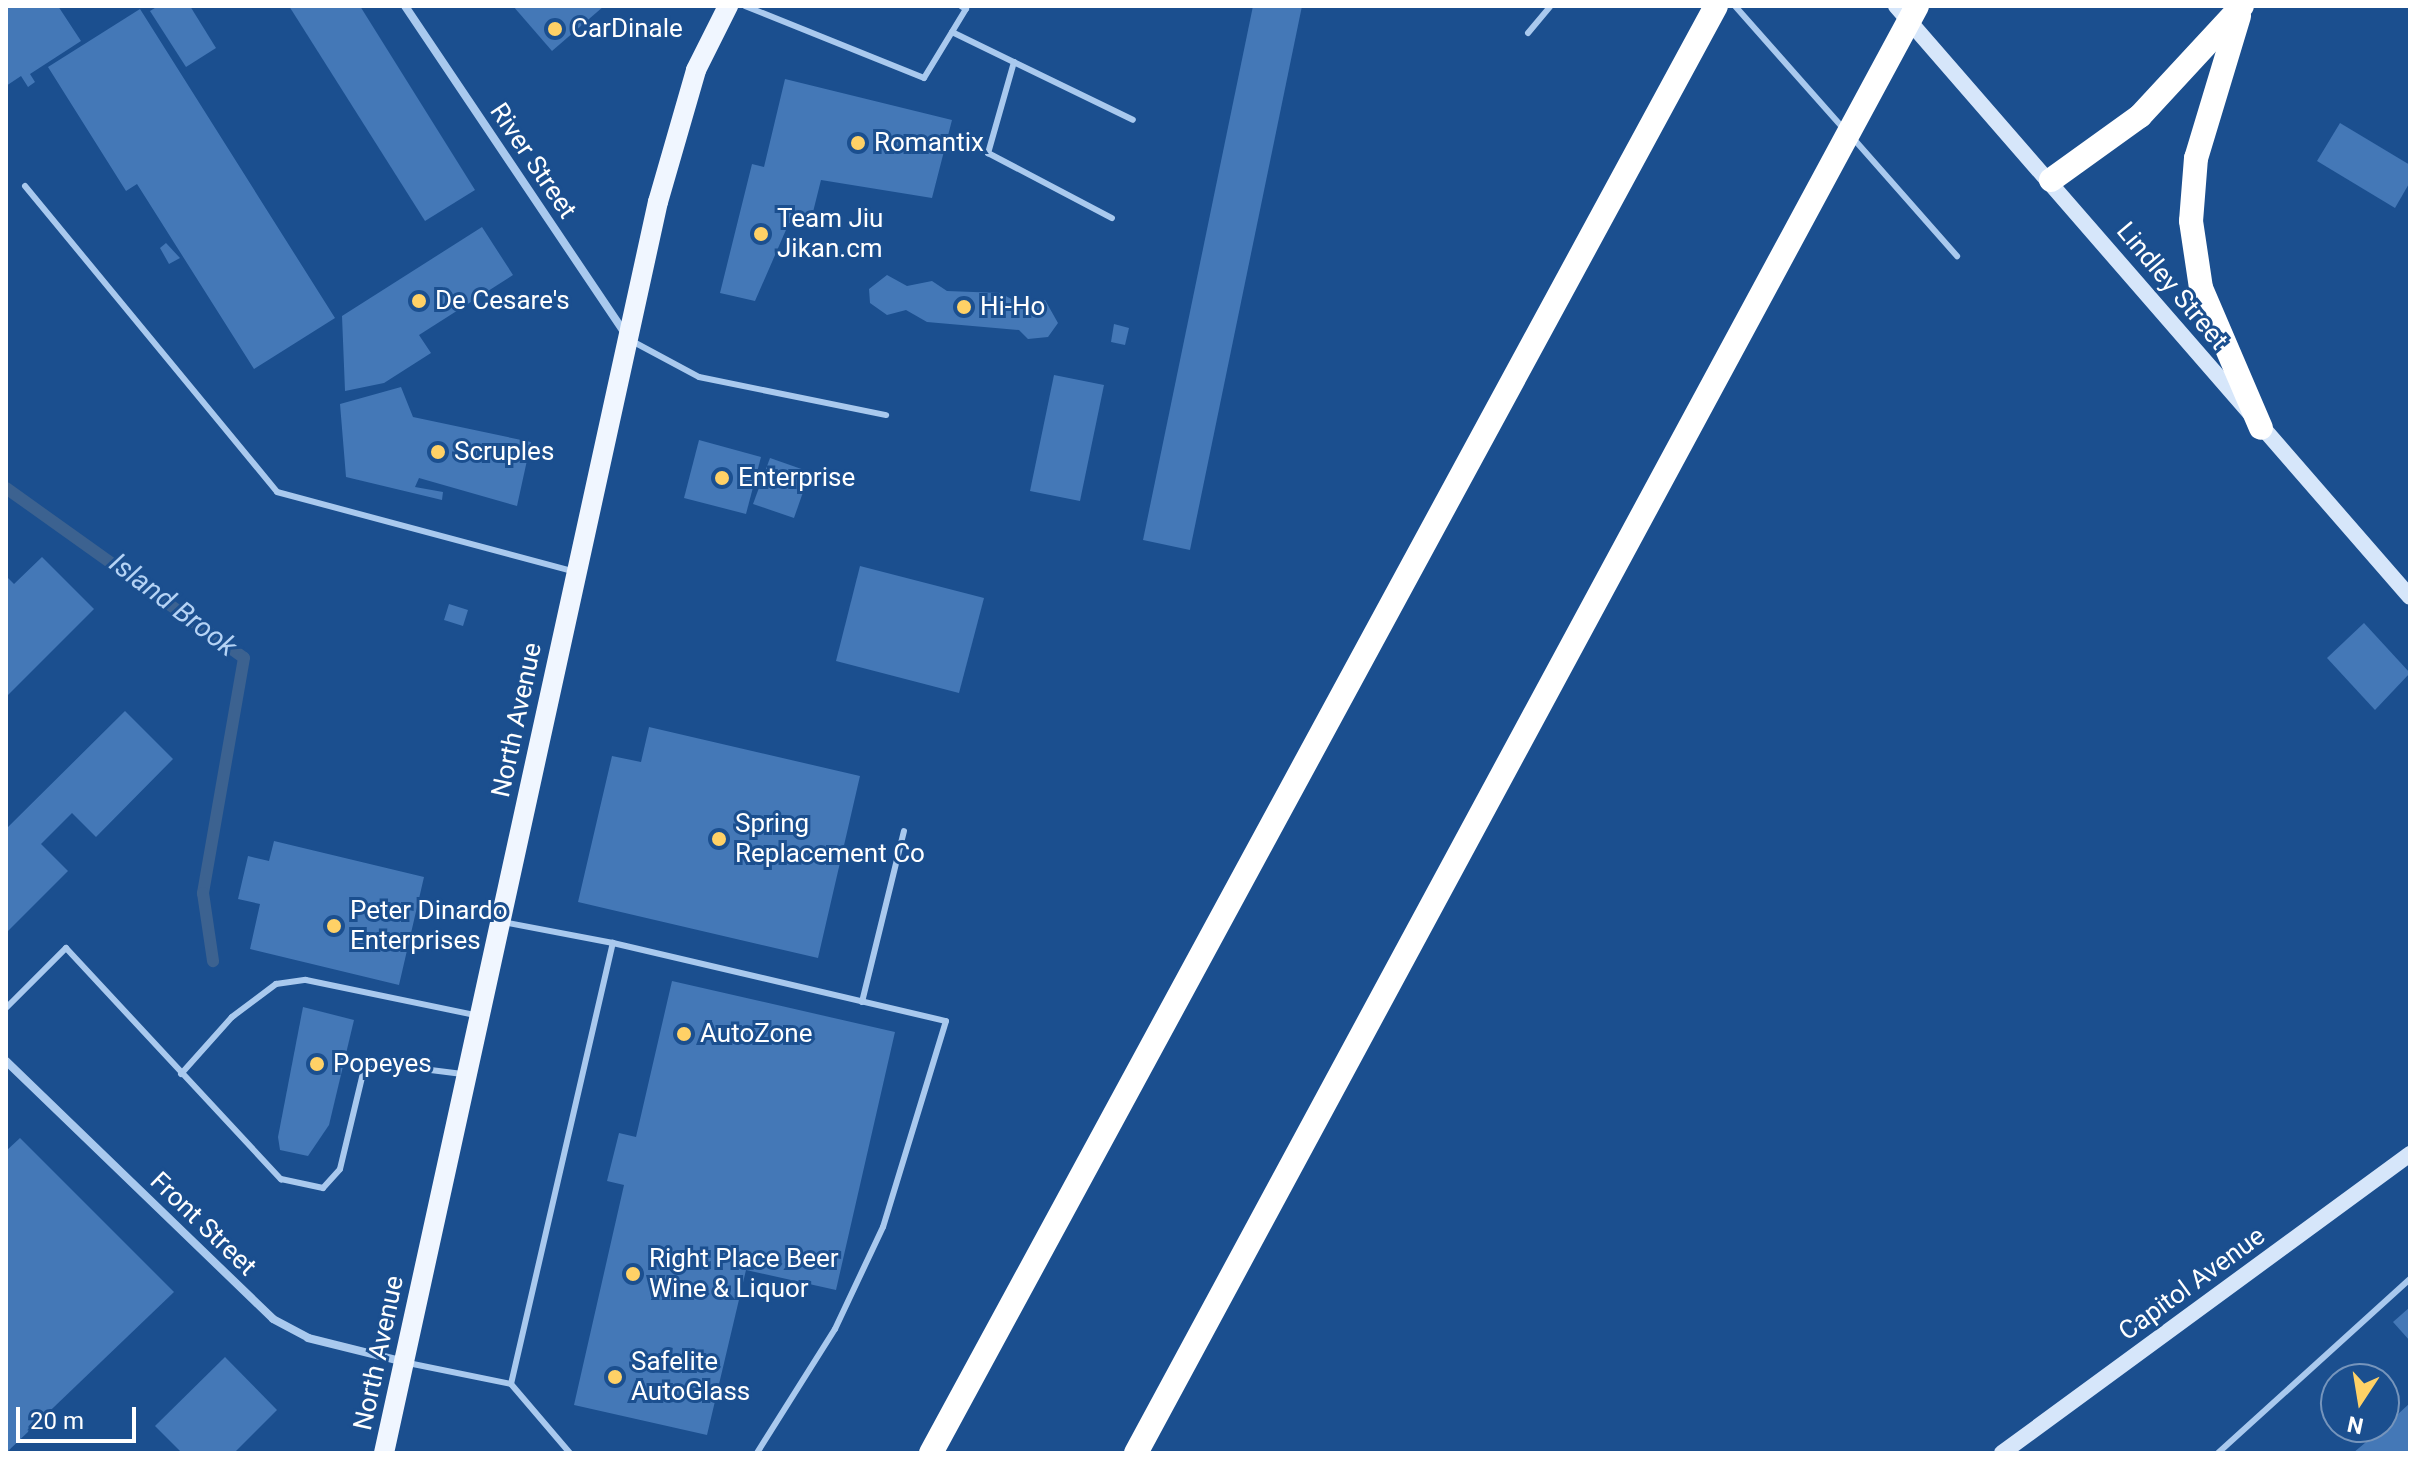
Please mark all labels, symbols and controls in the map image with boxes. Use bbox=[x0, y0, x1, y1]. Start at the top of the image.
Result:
place label: CarDinale bbox=[571, 13, 683, 45]
marker: CarDinale bbox=[546, 20, 564, 38]
street label: River Street bbox=[483, 97, 583, 225]
place label: Romantix bbox=[874, 127, 984, 159]
marker: Romantix bbox=[849, 134, 867, 152]
place label: Team Jiu Jikan.cm bbox=[777, 203, 883, 264]
street label: Lindley Street bbox=[2110, 216, 2234, 356]
marker: Team Jiu Jikan.cm bbox=[752, 225, 770, 243]
place label: De Cesare's bbox=[435, 285, 570, 317]
place label: Hi-Ho bbox=[980, 291, 1045, 323]
marker: De Cesare's bbox=[410, 292, 428, 310]
marker: Hi-Ho bbox=[955, 298, 973, 316]
place label: Scruples bbox=[454, 436, 554, 468]
marker: Scruples bbox=[429, 443, 447, 461]
place label: Enterprise bbox=[738, 462, 855, 494]
marker: Enterprise bbox=[713, 469, 731, 487]
water label: Island Brook bbox=[103, 546, 243, 664]
street label: North Avenue bbox=[485, 640, 549, 800]
place label: Spring Replacement Co bbox=[735, 808, 925, 870]
marker: Spring Replacement Co bbox=[710, 830, 728, 848]
place label: Peter Dinardo Enterprises bbox=[350, 895, 508, 956]
marker: Peter Dinardo Enterprises bbox=[325, 917, 343, 935]
place label: AutoZone bbox=[700, 1018, 813, 1050]
marker: AutoZone bbox=[675, 1025, 693, 1043]
place label: Popeyes bbox=[333, 1048, 432, 1080]
marker: Popeyes bbox=[308, 1055, 326, 1073]
street label: Front Street bbox=[143, 1166, 263, 1282]
street label: Capitol Avenue bbox=[2113, 1221, 2271, 1347]
place label: Right Place Beer Wine & Liquor bbox=[649, 1243, 839, 1304]
marker: Right Place Beer Wine & Liquor bbox=[624, 1265, 642, 1283]
street label: North Avenue bbox=[347, 1273, 411, 1433]
place label: Safelite AutoGlass bbox=[631, 1346, 750, 1408]
north arrow bbox=[2320, 1363, 2400, 1443]
marker: Safelite AutoGlass bbox=[606, 1368, 624, 1386]
scale bar bbox=[20, 1391, 140, 1441]
text: 20 m bbox=[30, 1407, 84, 1435]
text: N bbox=[2345, 1411, 2366, 1439]

